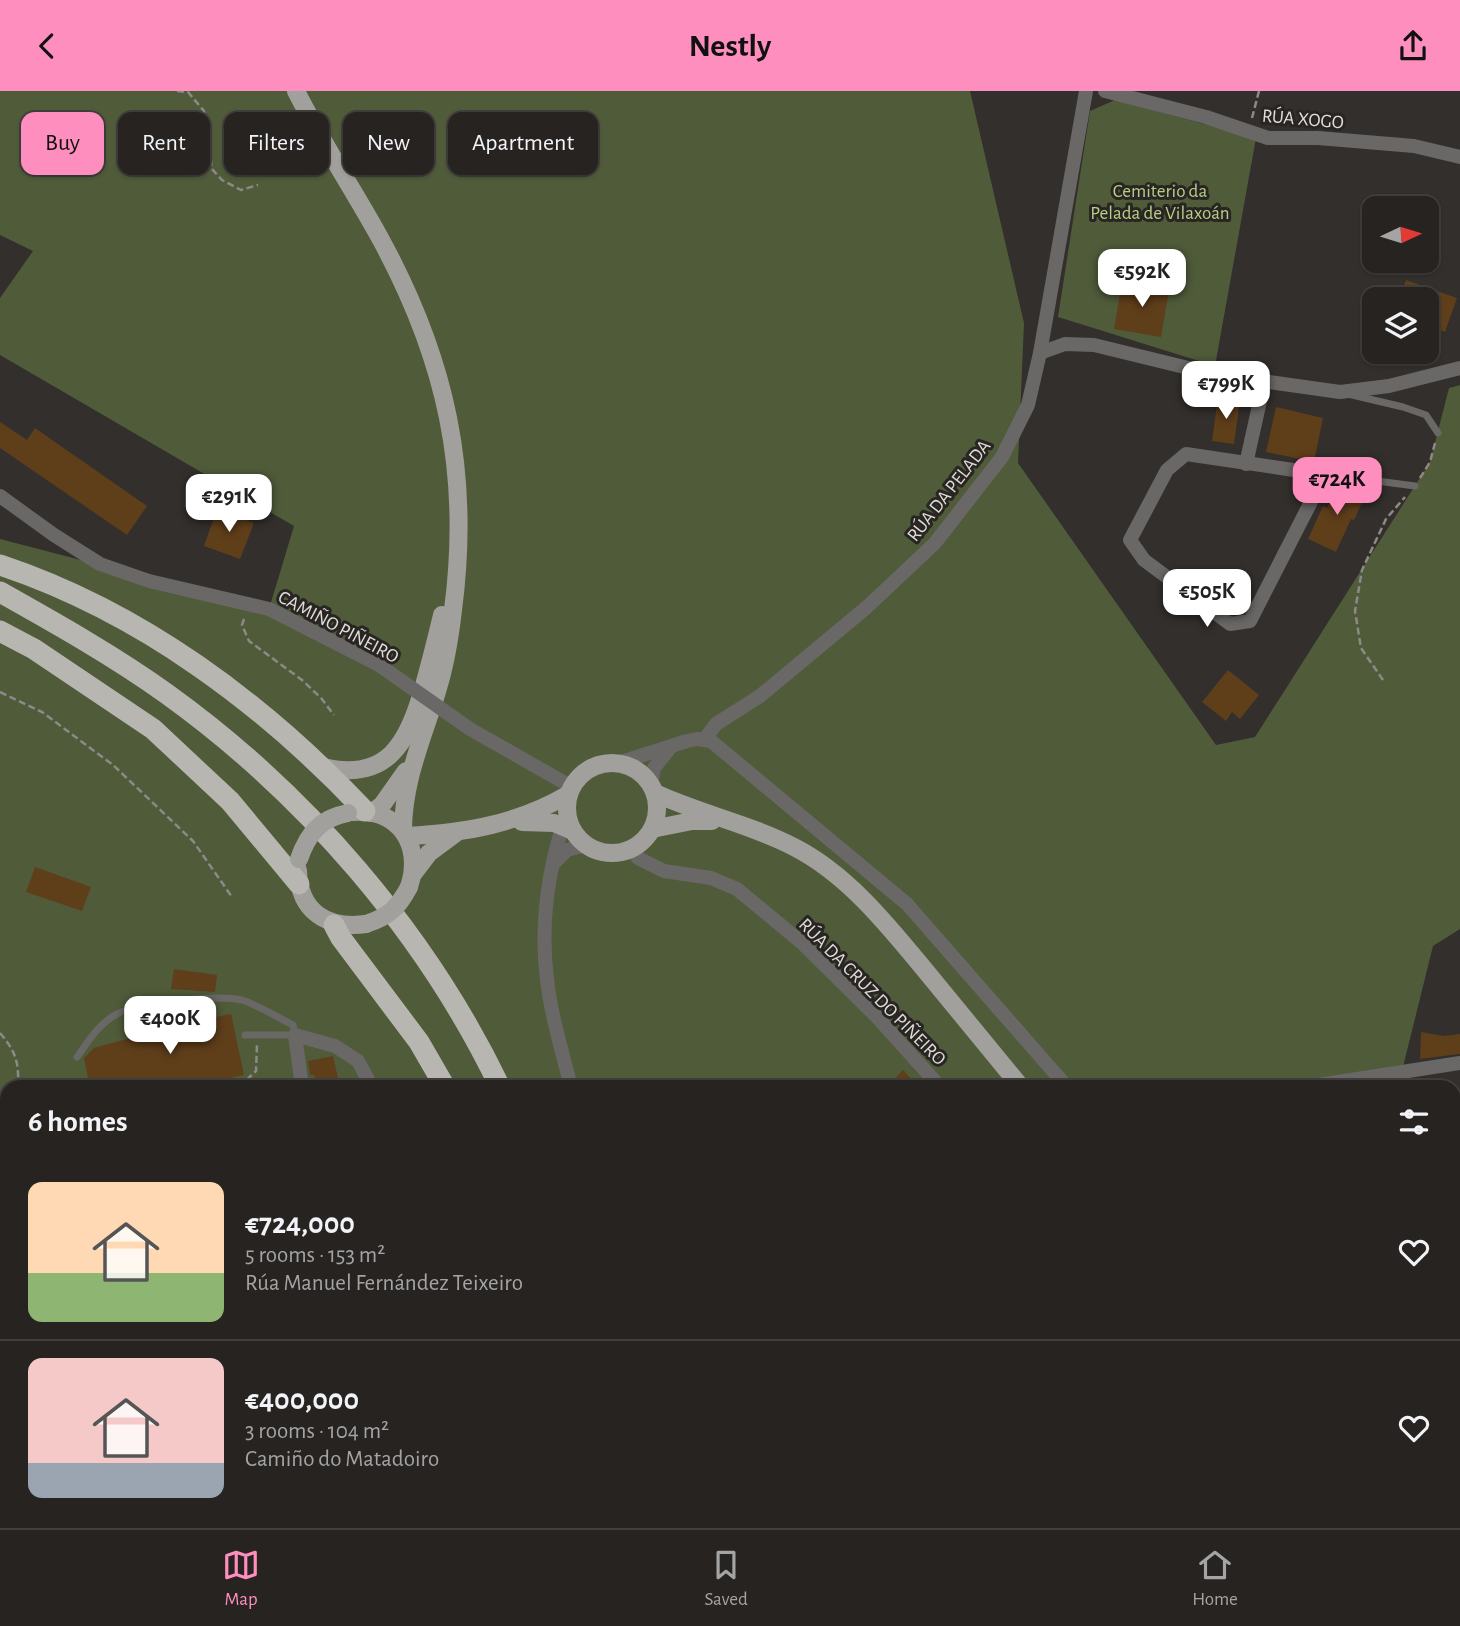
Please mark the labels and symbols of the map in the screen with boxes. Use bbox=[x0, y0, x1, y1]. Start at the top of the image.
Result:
street label: RÚA XOGO bbox=[1261, 104, 1345, 133]
park label: Cemiterio da Pelada de Vilaxoán bbox=[1090, 182, 1230, 223]
north arrow bbox=[1362, 196, 1438, 273]
pin: €592K bbox=[1093, 249, 1191, 309]
pin: €799K bbox=[1177, 361, 1275, 421]
street label: RÚA DA PELADA bbox=[902, 435, 995, 545]
pin: €724K bbox=[1288, 457, 1386, 517]
pin: €291K bbox=[180, 475, 278, 534]
pin: €505K bbox=[1158, 569, 1256, 629]
street label: CAMIÑO PIÑEIRO bbox=[275, 586, 403, 667]
street label: RÚA DA CRUZ DO PIÑEIRO bbox=[795, 914, 950, 1069]
pin: €400K bbox=[121, 997, 219, 1056]

